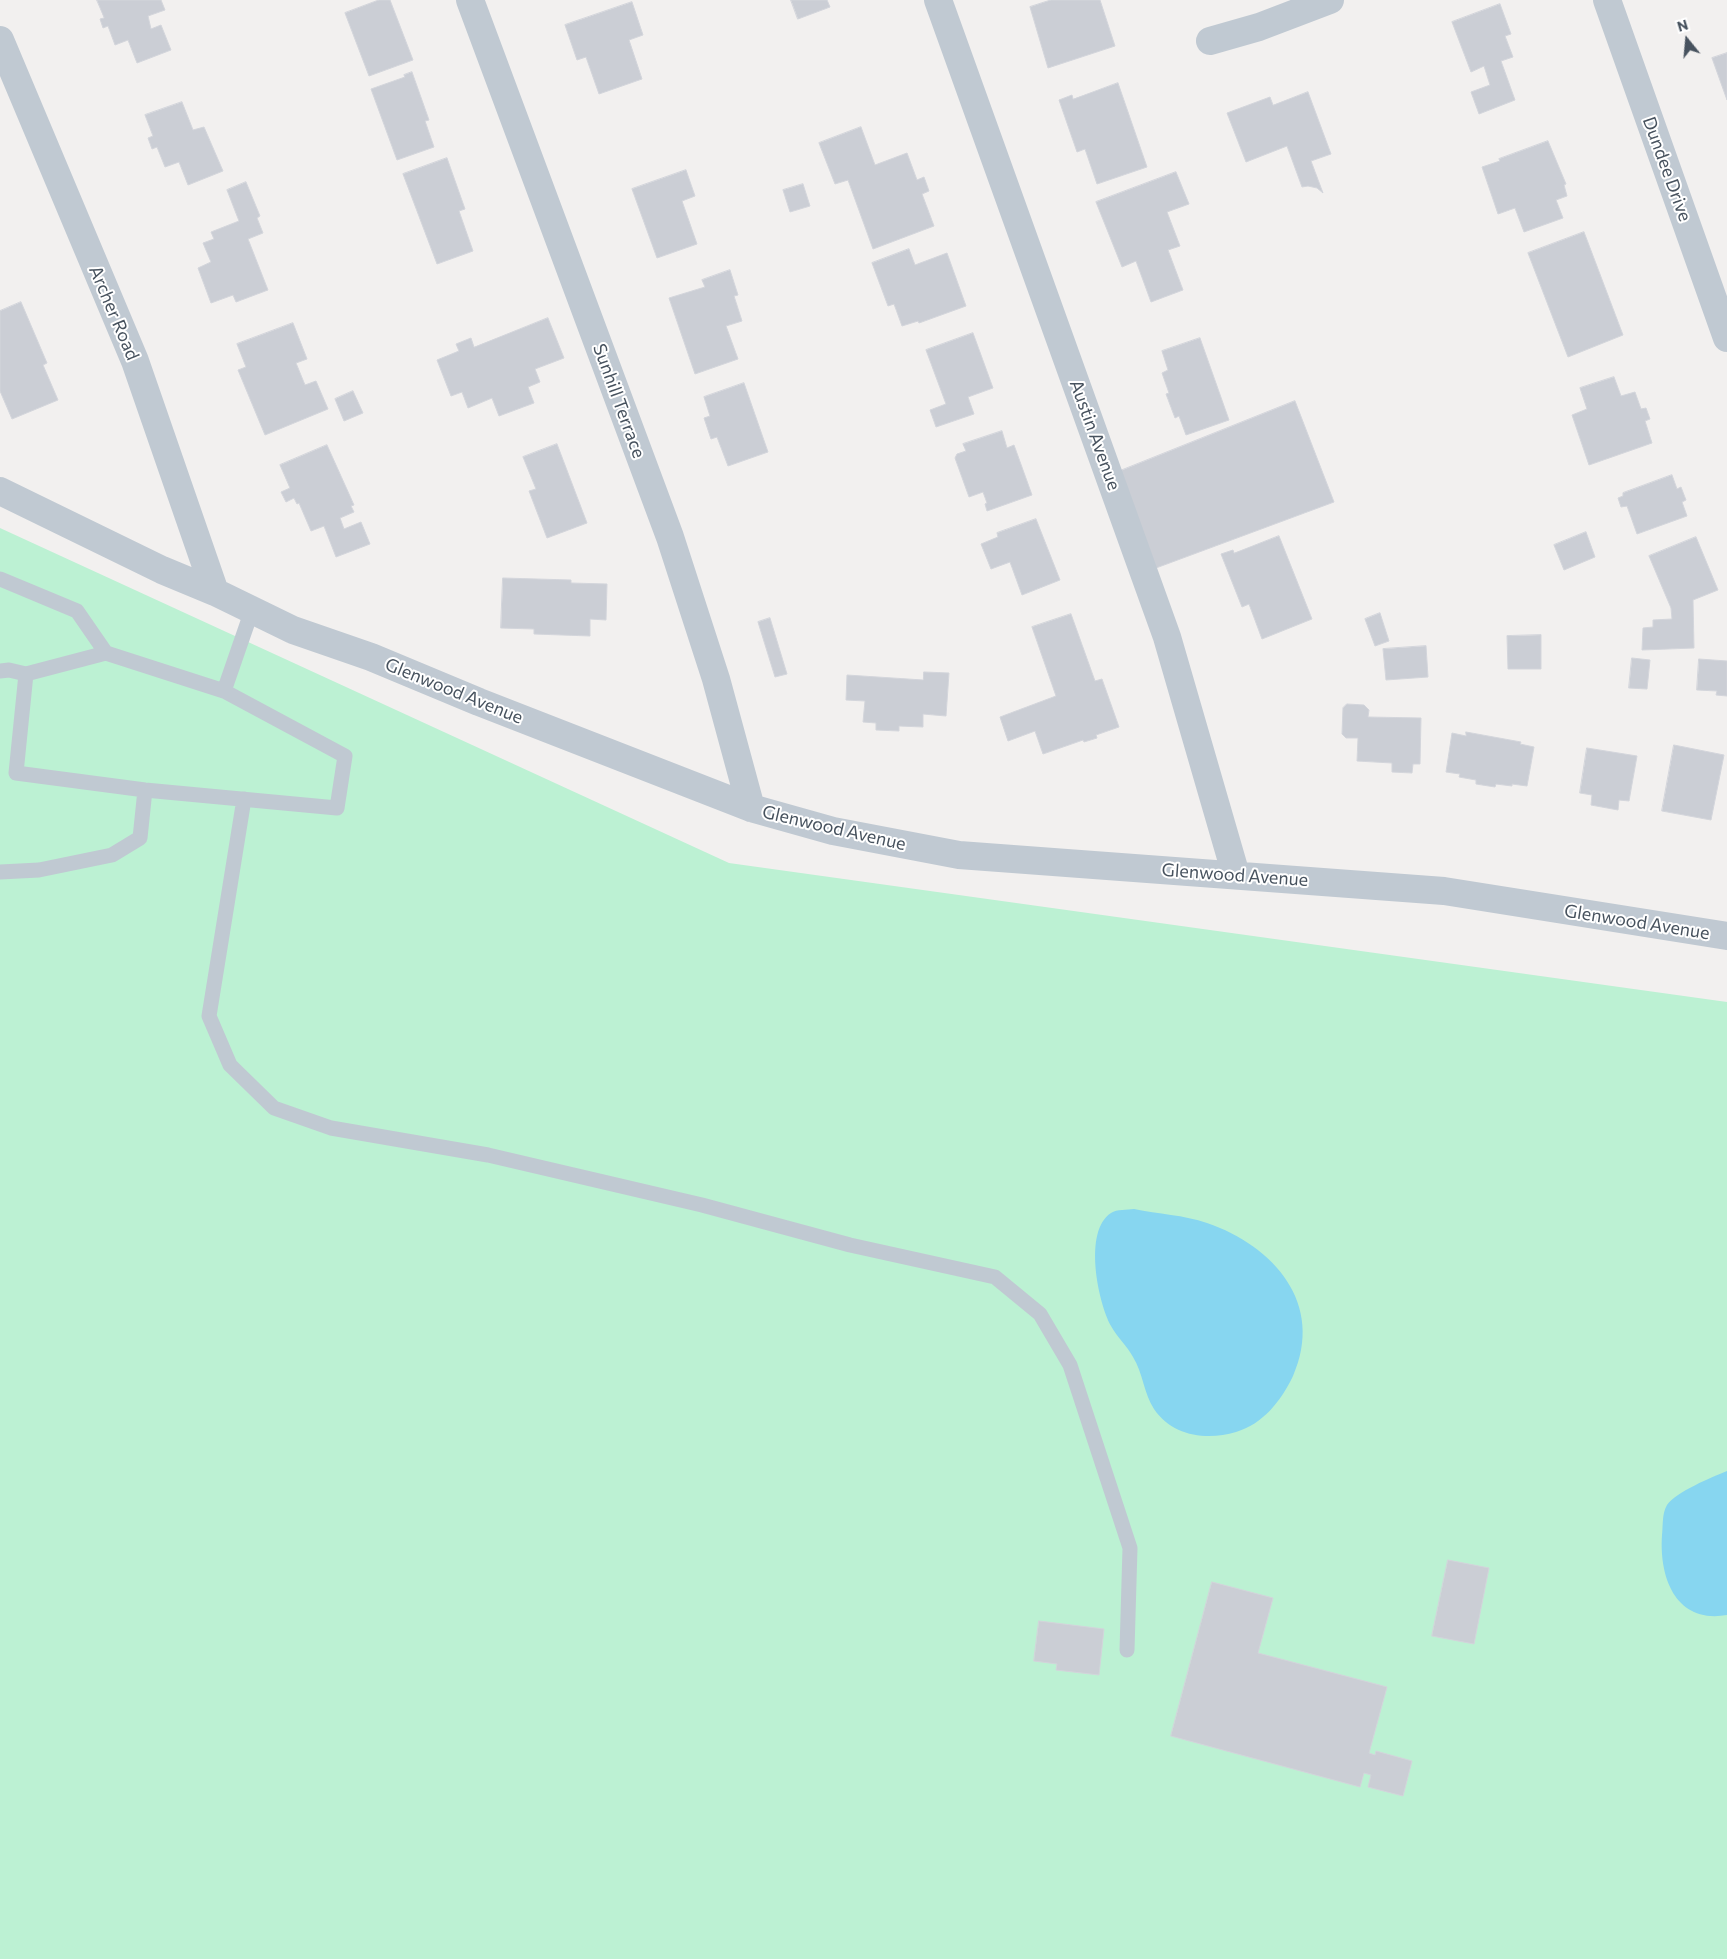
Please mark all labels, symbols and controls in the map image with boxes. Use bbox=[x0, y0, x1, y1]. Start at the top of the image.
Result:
north arrow bbox=[1662, 15, 1712, 65]
text: N bbox=[1675, 16, 1690, 35]
street label: Dundee Drive bbox=[1638, 114, 1696, 224]
street label: Archer Road bbox=[84, 262, 144, 364]
street label: Sunhill Terrace bbox=[588, 341, 650, 461]
street label: Austin Avenue bbox=[1065, 377, 1125, 493]
street label: Glenwood Avenue bbox=[382, 653, 526, 729]
street label: Glenwood Avenue bbox=[760, 801, 908, 855]
street label: Glenwood Avenue bbox=[1161, 859, 1309, 891]
street label: Glenwood Avenue bbox=[1563, 900, 1711, 944]

